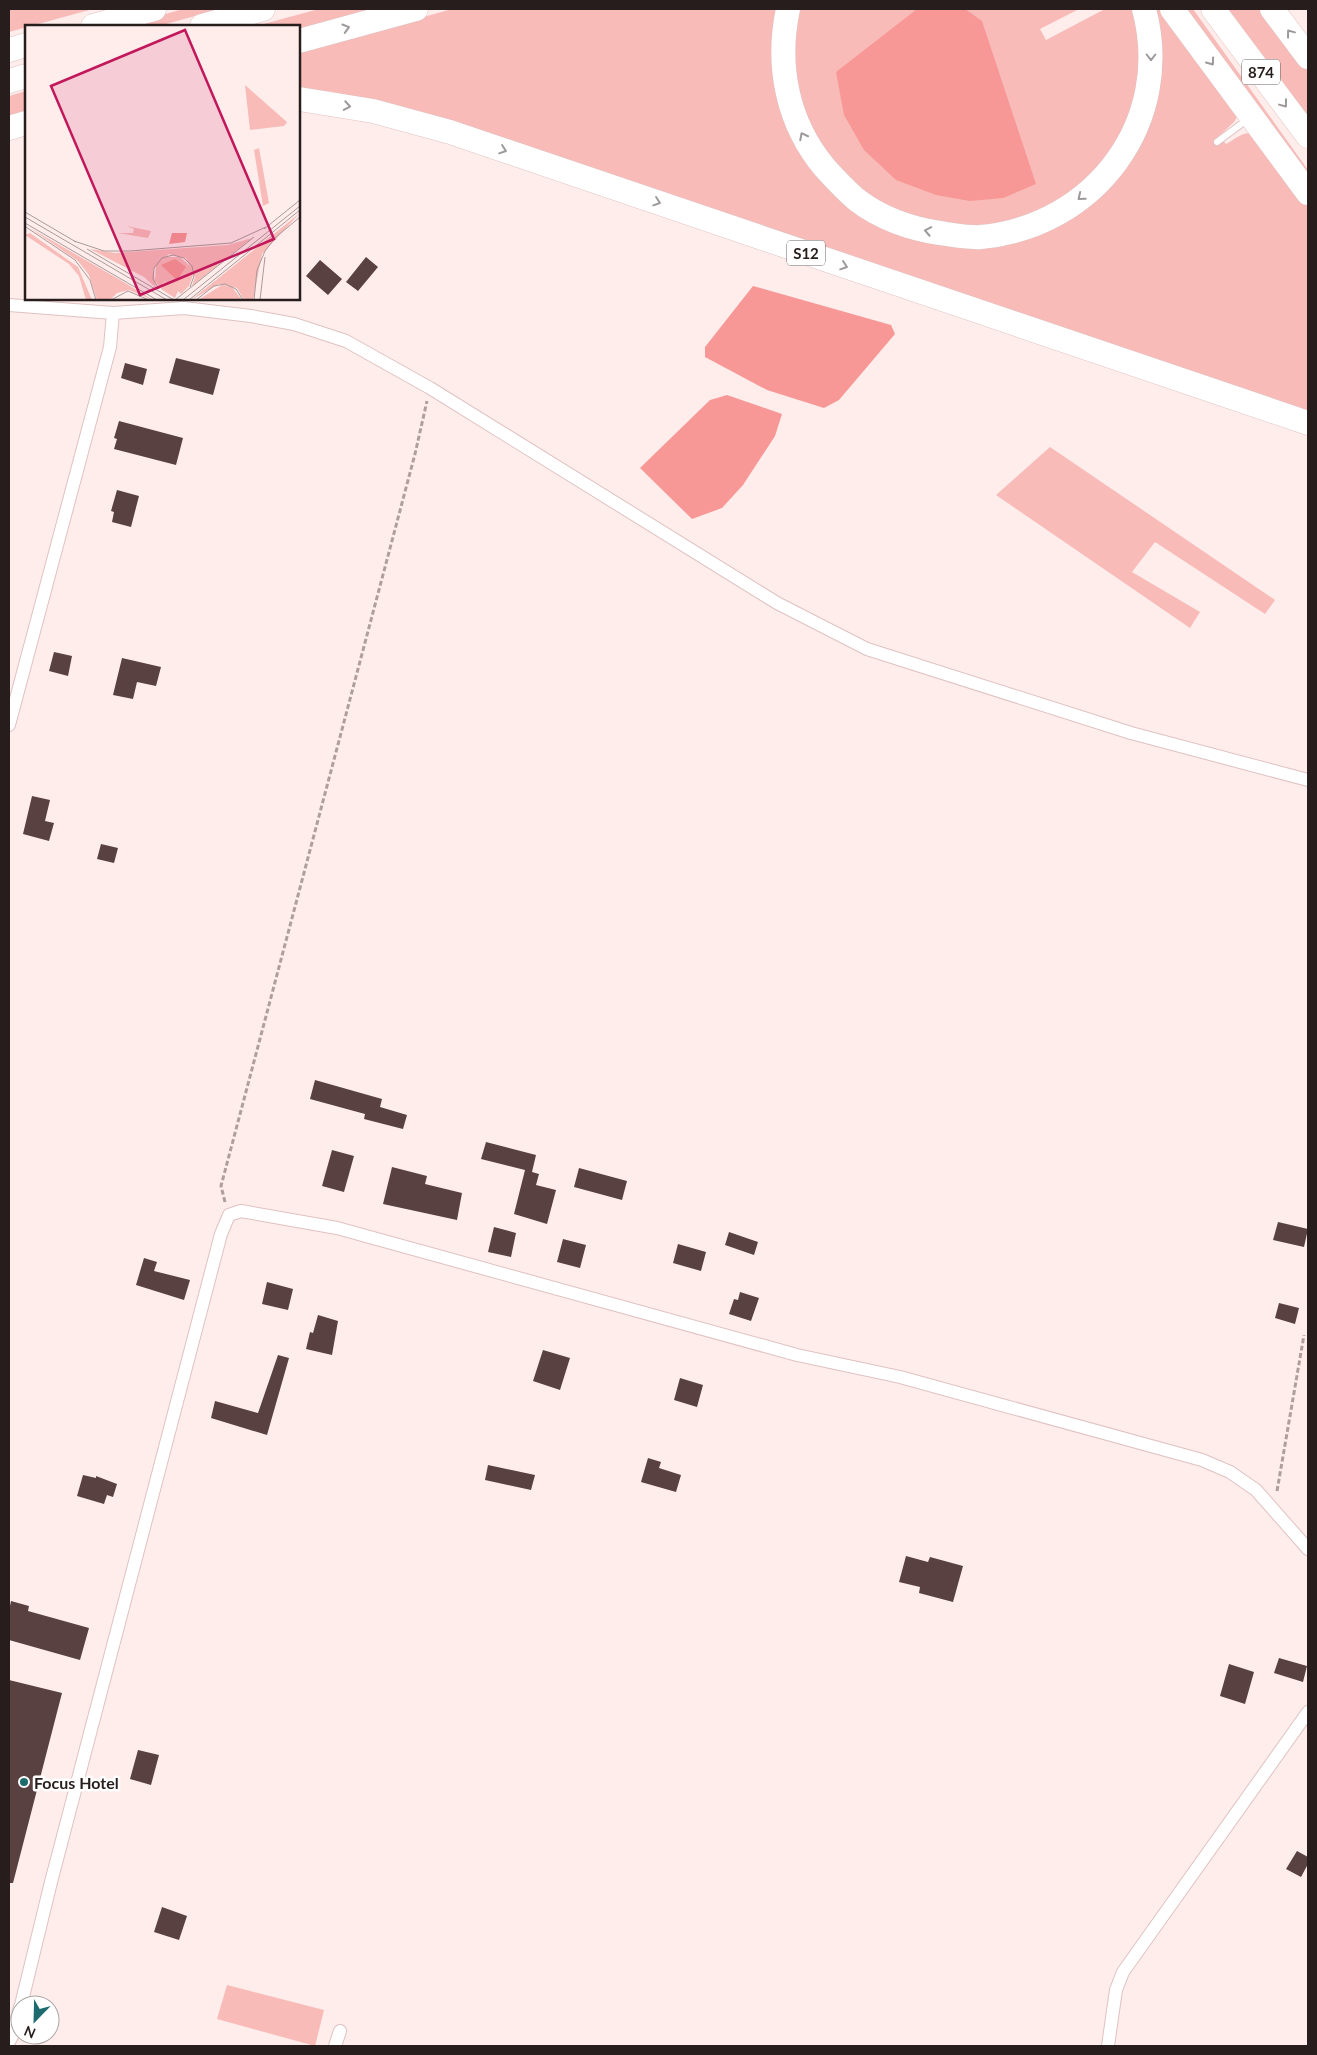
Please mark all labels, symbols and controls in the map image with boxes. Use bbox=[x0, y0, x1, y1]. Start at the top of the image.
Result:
one-way arrow bbox=[341, 24, 349, 34]
inset map bbox=[25, 25, 300, 300]
one-way arrow bbox=[1288, 30, 1296, 39]
one-way arrow bbox=[1146, 54, 1156, 61]
one-way arrow bbox=[1205, 56, 1214, 66]
road number: 874 bbox=[1242, 60, 1280, 84]
one-way arrow bbox=[1278, 98, 1287, 108]
one-way arrow bbox=[343, 100, 351, 110]
one-way arrow bbox=[799, 132, 809, 141]
one-way arrow bbox=[499, 144, 507, 154]
one-way arrow bbox=[1078, 192, 1087, 201]
one-way arrow bbox=[652, 196, 661, 206]
one-way arrow bbox=[924, 227, 933, 237]
road number: S12 bbox=[787, 240, 825, 266]
one-way arrow bbox=[839, 260, 848, 270]
place label: Focus Hotel bbox=[34, 1773, 119, 1792]
marker: Focus Hotel bbox=[18, 1776, 30, 1788]
north arrow bbox=[10, 1995, 60, 2045]
text: N bbox=[21, 2022, 38, 2042]

